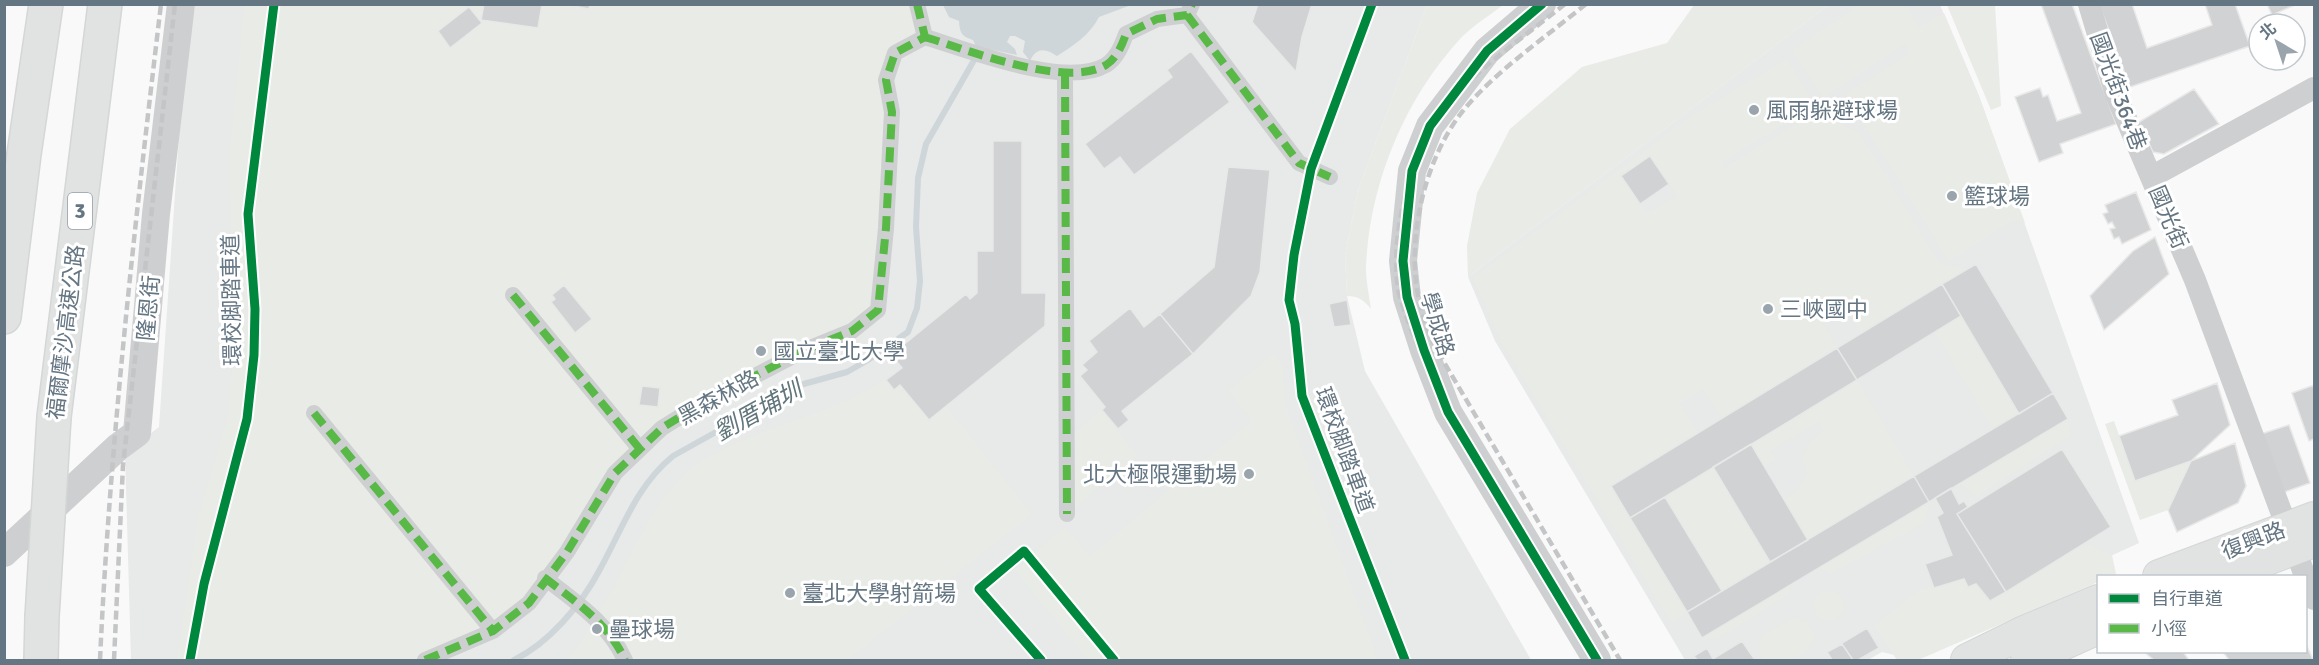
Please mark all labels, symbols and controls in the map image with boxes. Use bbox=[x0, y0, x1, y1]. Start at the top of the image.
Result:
north arrow bbox=[2247, 12, 2307, 72]
text: 北 bbox=[2256, 18, 2281, 44]
street label: 國光街364巷 bbox=[2085, 28, 2152, 154]
place label: 風雨躲避球場 bbox=[1766, 97, 1898, 124]
marker: 風雨躲避球場 bbox=[1747, 103, 1761, 117]
street label: 國光街 bbox=[2143, 182, 2194, 253]
place label: 籃球場 bbox=[1964, 183, 2030, 210]
marker: 籃球場 bbox=[1945, 189, 1959, 203]
road number: 3 bbox=[68, 193, 92, 229]
street label: 環校脚踏車道 bbox=[217, 234, 246, 366]
street label: 福爾摩沙高速公路 bbox=[41, 243, 90, 421]
street label: 隆恩街 bbox=[132, 274, 165, 342]
street label: 學成路 bbox=[1415, 289, 1460, 360]
place label: 三峽國中 bbox=[1780, 296, 1868, 323]
marker: 三峽國中 bbox=[1761, 302, 1775, 316]
place label: 國立臺北大學 bbox=[773, 338, 905, 365]
marker: 國立臺北大學 bbox=[754, 344, 768, 358]
street label: 黑森林路 bbox=[673, 364, 763, 431]
water label: 劉厝埔圳 bbox=[709, 373, 810, 447]
street label: 環校脚踏車道 bbox=[1309, 384, 1380, 517]
place label: 北大極限運動場 bbox=[1083, 461, 1237, 488]
marker: 北大極限運動場 bbox=[1242, 467, 1256, 481]
street label: 復興路 bbox=[2218, 516, 2289, 565]
legend bbox=[2097, 575, 2307, 653]
place label: 臺北大學射箭場 bbox=[802, 580, 956, 607]
marker: 臺北大學射箭場 bbox=[783, 586, 797, 600]
text: 自行車道 bbox=[2151, 588, 2223, 610]
place label: 壘球場 bbox=[609, 616, 675, 643]
text: 小徑 bbox=[2151, 618, 2187, 640]
marker: 壘球場 bbox=[590, 622, 604, 636]

